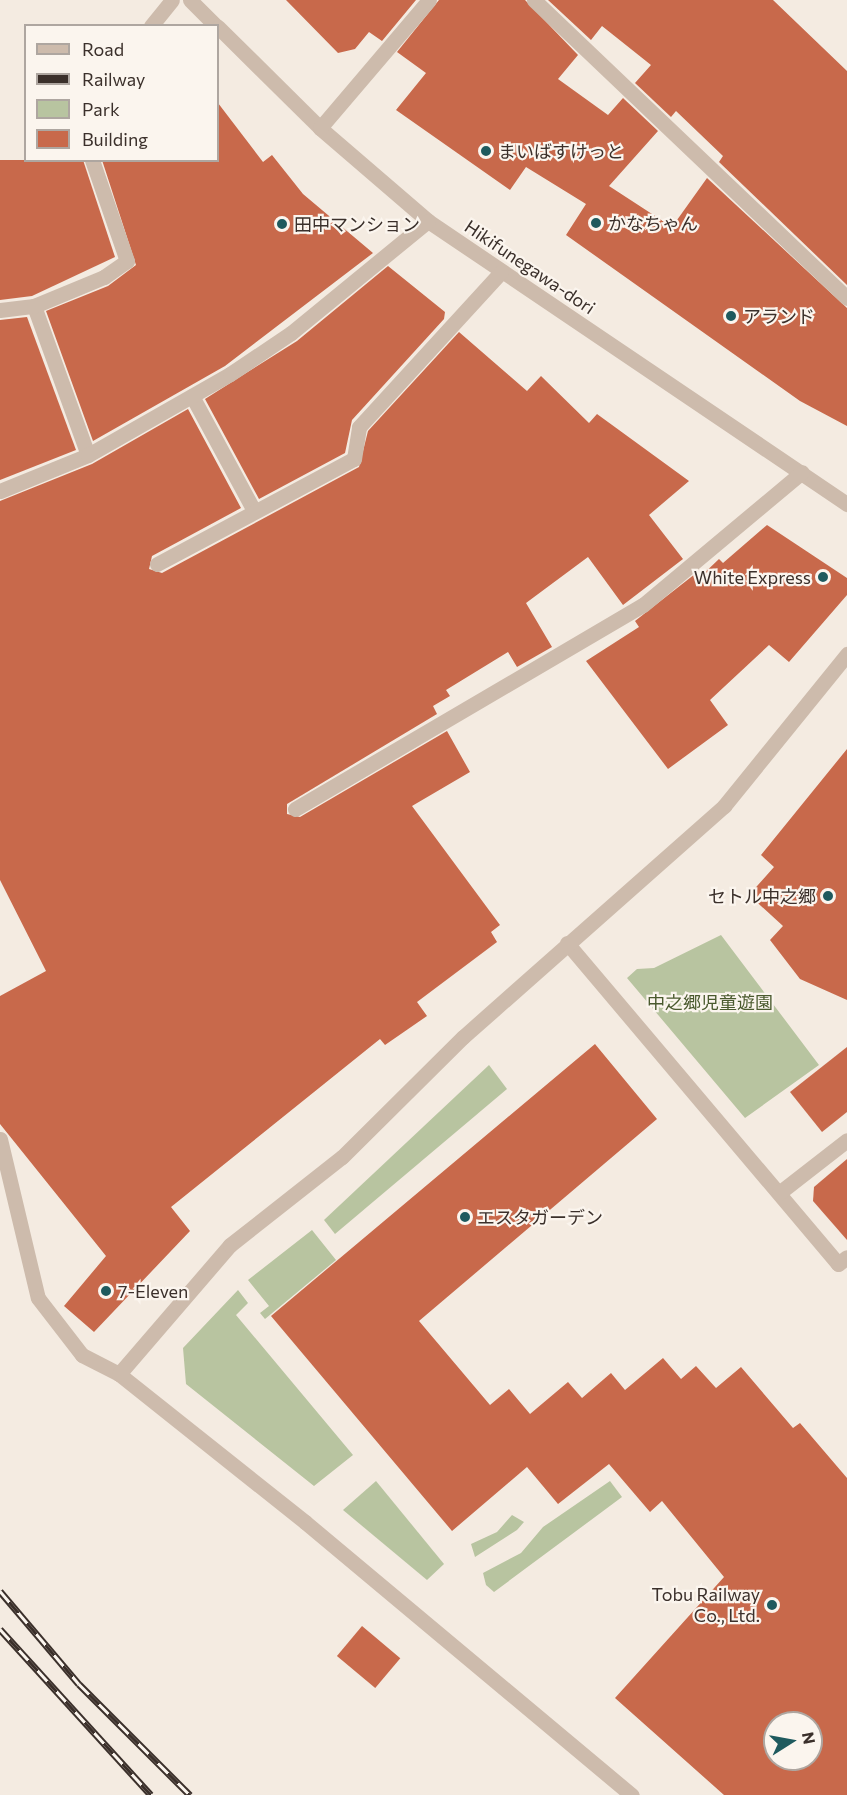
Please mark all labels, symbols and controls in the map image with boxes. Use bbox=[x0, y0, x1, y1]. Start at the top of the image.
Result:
legend bbox=[24, 24, 219, 162]
text: Road bbox=[82, 38, 124, 60]
text: Railway bbox=[82, 68, 145, 90]
text: Park bbox=[82, 98, 120, 120]
text: Building bbox=[82, 128, 148, 150]
place label: まいばすけっと bbox=[498, 140, 624, 162]
marker: まいばすけっと bbox=[479, 144, 493, 158]
place label: かなちゃん bbox=[608, 212, 698, 234]
place label: 田中マンション bbox=[294, 213, 420, 235]
street label: Hikifunegawa-dori bbox=[461, 215, 599, 319]
marker: かなちゃん bbox=[589, 216, 603, 230]
marker: 田中マンション bbox=[275, 217, 289, 231]
place label: アランド bbox=[743, 305, 815, 327]
marker: アランド bbox=[724, 309, 738, 323]
place label: White Express bbox=[694, 566, 811, 588]
marker: White Express bbox=[816, 570, 830, 584]
place label: セトル中之郷 bbox=[708, 885, 816, 907]
marker: セトル中之郷 bbox=[821, 889, 835, 903]
park label: 中之郷児童遊園 bbox=[647, 991, 773, 1013]
place label: エスタガーデン bbox=[477, 1206, 603, 1228]
marker: エスタガーデン bbox=[458, 1210, 472, 1224]
place label: 7-Eleven bbox=[118, 1280, 188, 1302]
marker: 7-Eleven bbox=[99, 1284, 113, 1298]
place label: Tobu Railway Co., Ltd. bbox=[652, 1584, 760, 1626]
marker: Tobu Railway Co., Ltd. bbox=[765, 1598, 779, 1612]
north arrow bbox=[763, 1711, 823, 1771]
text: N bbox=[799, 1730, 820, 1746]

